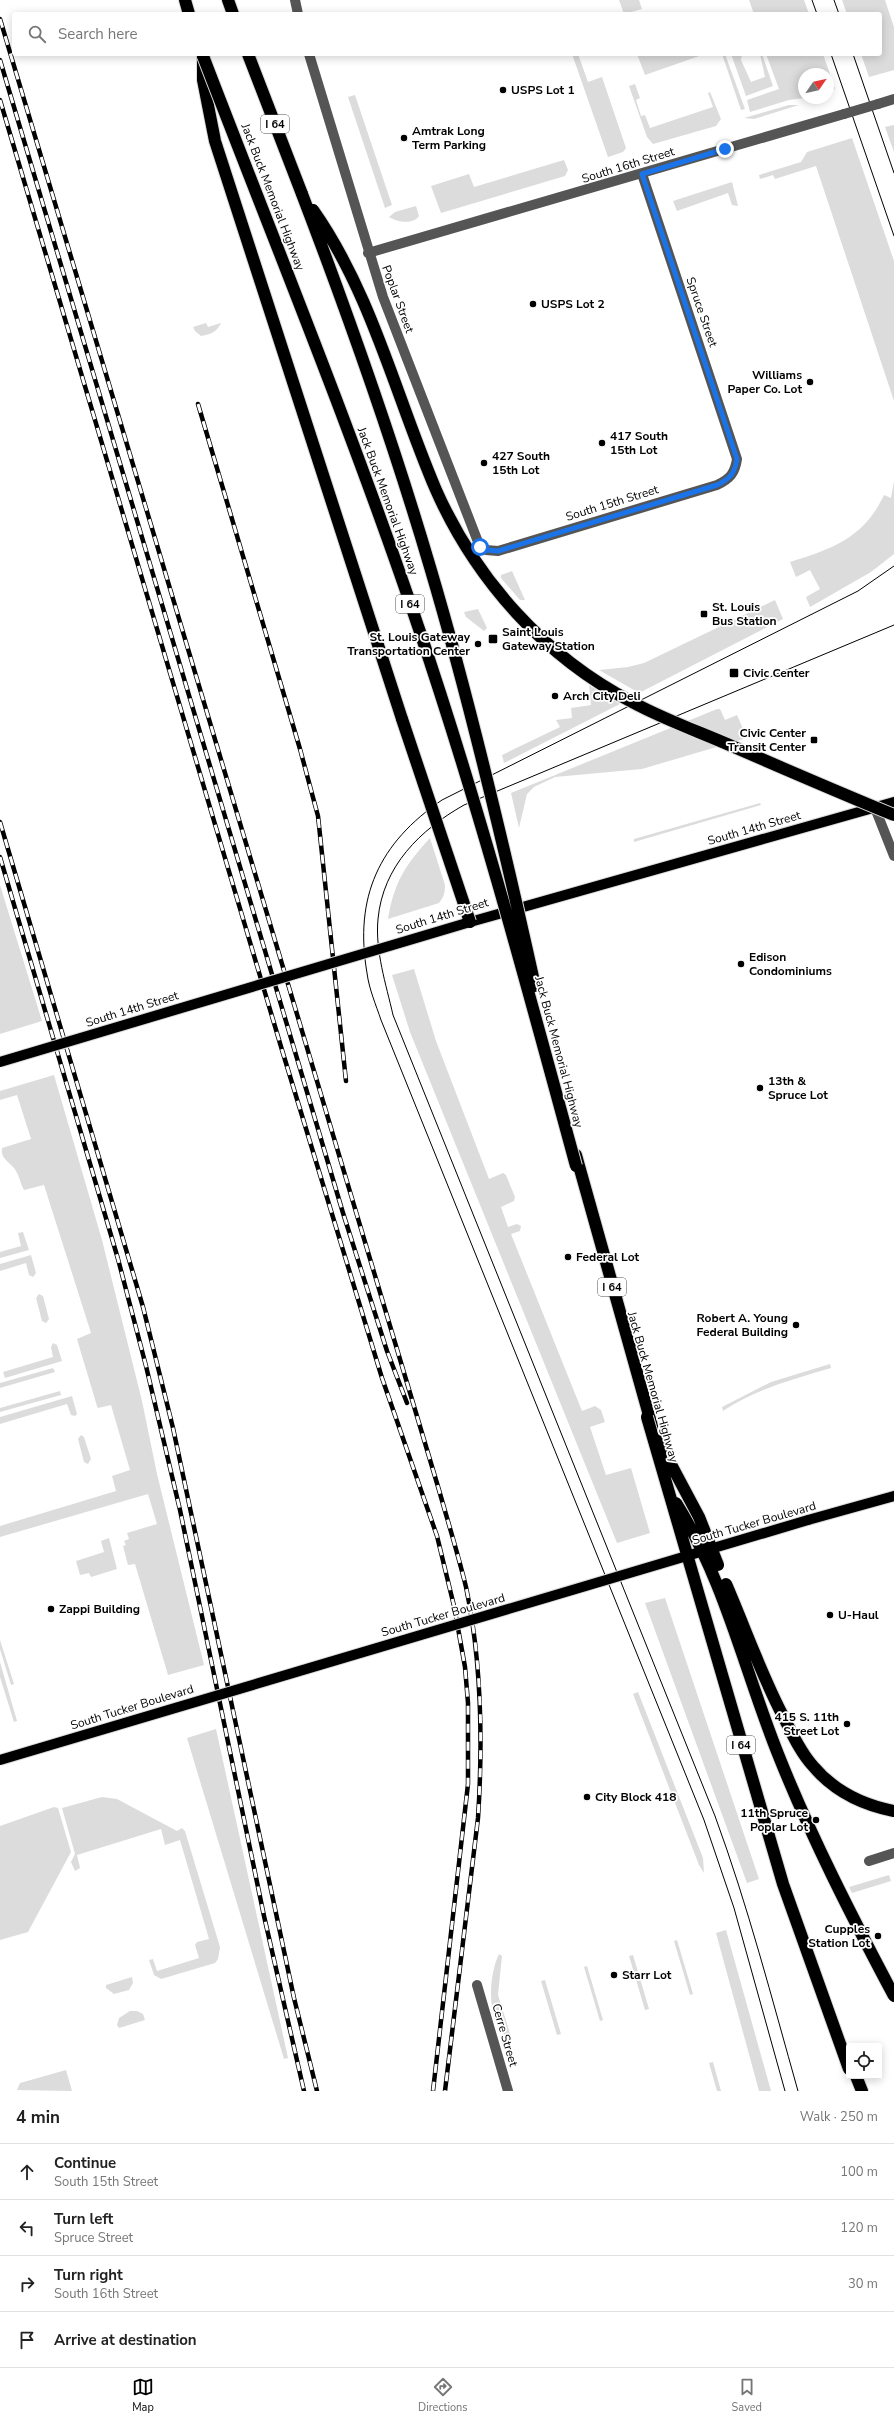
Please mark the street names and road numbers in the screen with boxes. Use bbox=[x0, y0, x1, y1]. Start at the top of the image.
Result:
road number: I 64 bbox=[261, 115, 289, 133]
street label: Jack Buck Memorial Highway bbox=[237, 120, 309, 274]
street label: South 16th Street bbox=[580, 143, 677, 187]
street label: Poplar Street bbox=[378, 263, 418, 336]
street label: Spruce Street bbox=[683, 275, 722, 350]
street label: Jack Buck Memorial Highway bbox=[353, 424, 423, 578]
street label: South 15th Street bbox=[564, 481, 661, 525]
road number: I 64 bbox=[396, 595, 424, 613]
street label: South 14th Street bbox=[706, 807, 803, 849]
street label: South 14th Street bbox=[394, 894, 491, 938]
street label: Jack Buck Memorial Highway bbox=[531, 974, 587, 1130]
street label: South 14th Street bbox=[84, 987, 181, 1031]
road number: I 64 bbox=[598, 1278, 626, 1296]
street label: Jack Buck Memorial Highway bbox=[624, 1309, 682, 1465]
street label: South Tucker Boulevard bbox=[690, 1498, 818, 1548]
street label: South Tucker Boulevard bbox=[379, 1590, 507, 1640]
street label: South Tucker Boulevard bbox=[68, 1681, 196, 1733]
road number: I 64 bbox=[727, 1736, 755, 1754]
street label: Cerre Street bbox=[488, 2002, 522, 2069]

